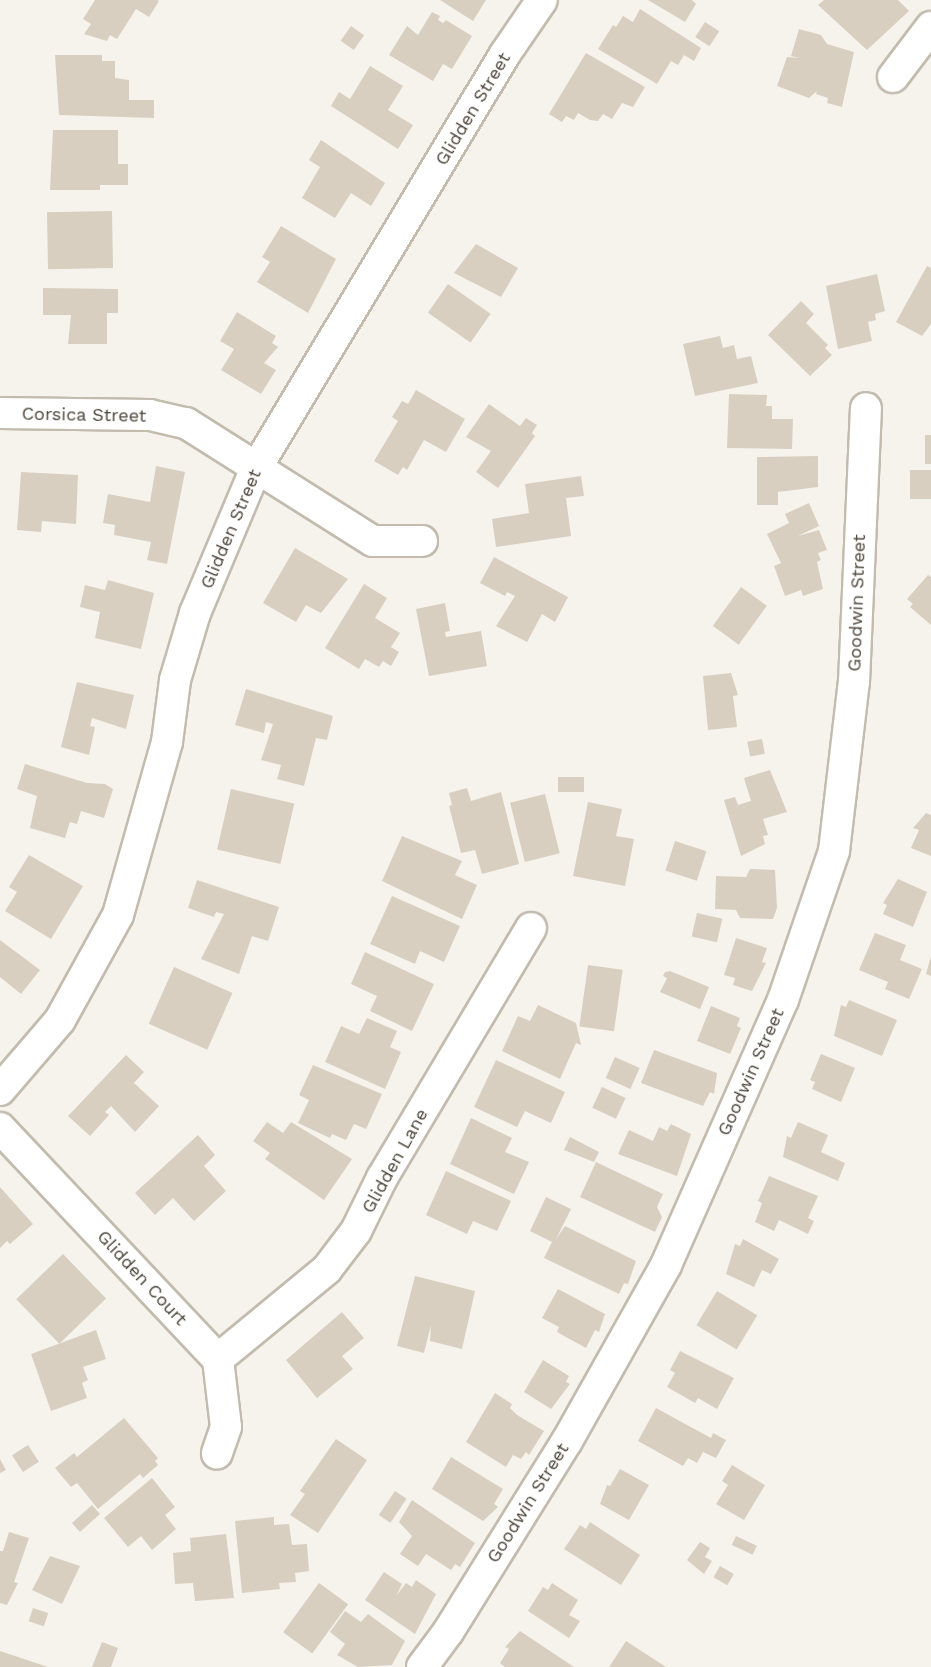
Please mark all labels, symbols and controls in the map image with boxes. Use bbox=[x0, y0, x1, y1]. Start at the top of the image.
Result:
street label: Glidden Street bbox=[431, 49, 515, 169]
street label: Corsica Street bbox=[21, 403, 147, 427]
street label: Glidden Street bbox=[196, 466, 266, 592]
street label: Goodwin Street bbox=[844, 534, 870, 672]
street label: Goodwin Street bbox=[713, 1005, 789, 1139]
street label: Glidden Lane bbox=[357, 1105, 433, 1217]
street label: Glidden Court bbox=[92, 1226, 192, 1330]
street label: Goodwin Street bbox=[482, 1439, 574, 1567]

